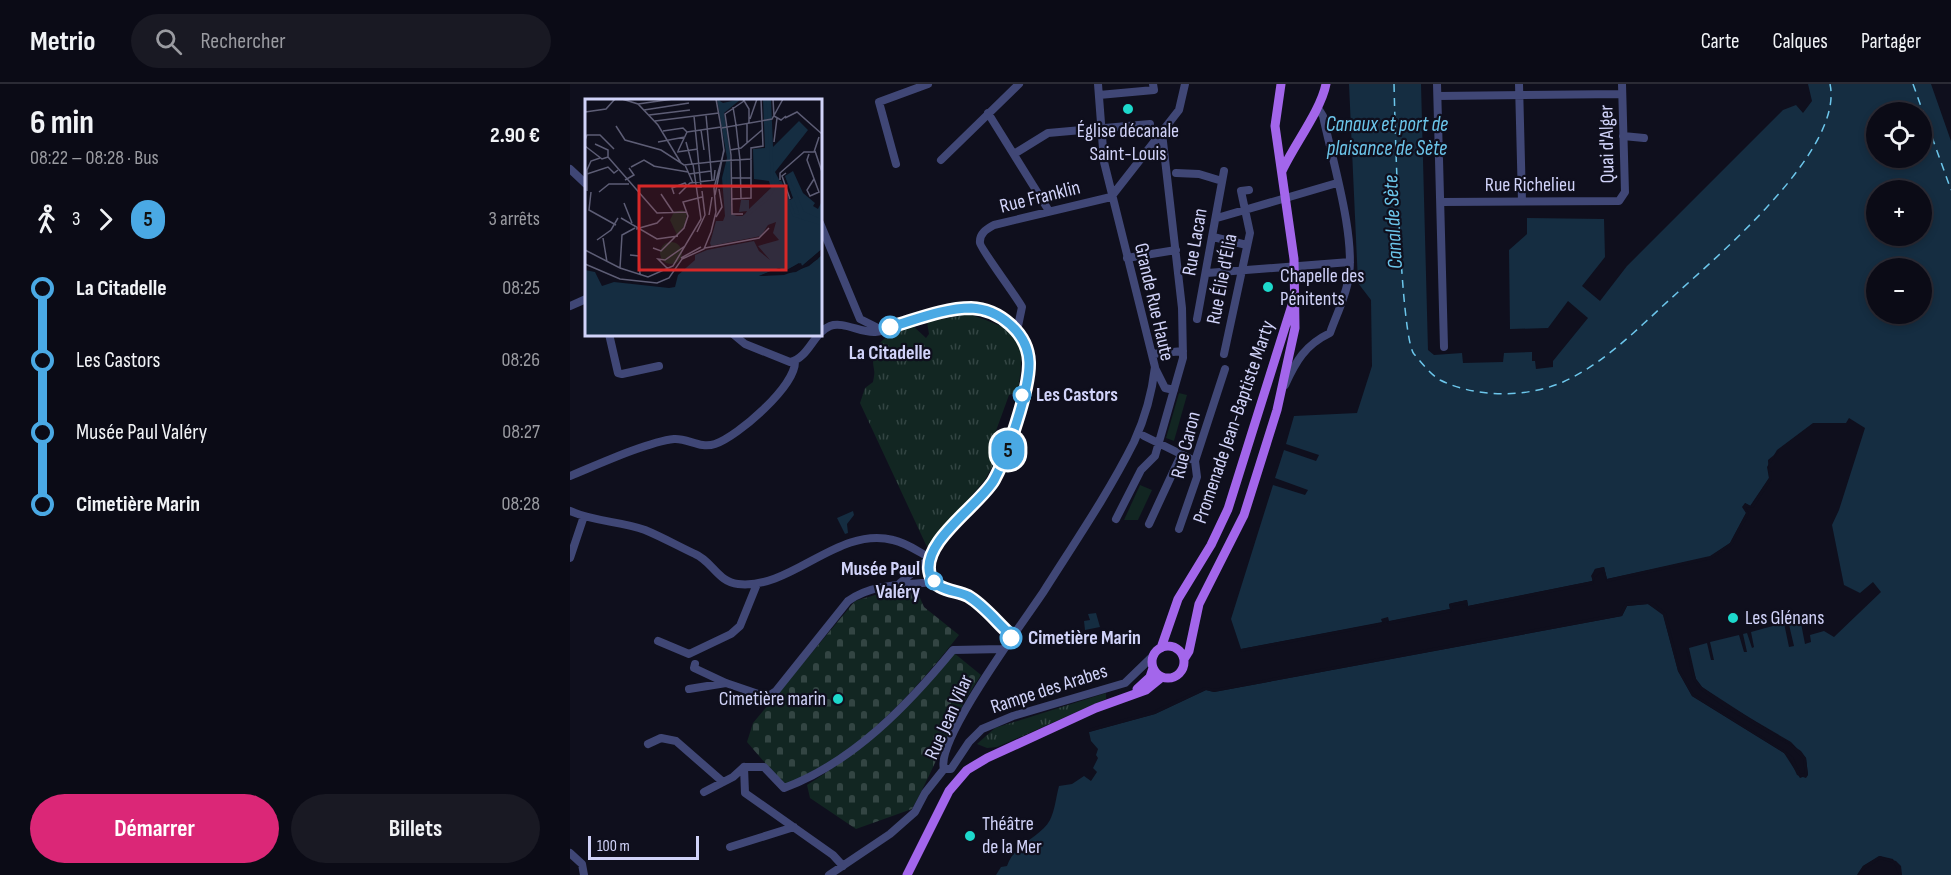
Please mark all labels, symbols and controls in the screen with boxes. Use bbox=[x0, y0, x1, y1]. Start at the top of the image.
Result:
search box bbox=[131, 14, 551, 68]
text: Metrio bbox=[30, 25, 95, 58]
icon: search bbox=[152, 25, 185, 58]
text: Rechercher bbox=[200, 28, 286, 55]
text: Carte bbox=[1701, 29, 1740, 54]
text: Calques bbox=[1773, 29, 1828, 54]
text: Partager bbox=[1861, 29, 1921, 54]
inset map bbox=[585, 99, 822, 336]
marker: Église décanale Saint-Louis bbox=[1121, 102, 1135, 116]
map controls bbox=[1866, 102, 1932, 324]
button: locate bbox=[1866, 102, 1932, 168]
text: 6 min bbox=[30, 103, 94, 143]
street label: Quai d'Alger bbox=[1594, 104, 1620, 183]
water label: Canaux et port de plaisance de Sète bbox=[1326, 112, 1448, 161]
place label: Église décanale Saint-Louis bbox=[1077, 119, 1179, 166]
text: 2.90 € bbox=[490, 122, 540, 149]
text: 08:22 – 08:28 · Bus bbox=[30, 146, 159, 170]
street label: Rue Richelieu bbox=[1485, 173, 1575, 197]
water label: Canal de Sète bbox=[1378, 174, 1408, 270]
street label: Rue Franklin bbox=[997, 175, 1083, 219]
button: + bbox=[1866, 180, 1932, 246]
icon: walk bbox=[30, 203, 63, 236]
icon: forward bbox=[89, 203, 122, 236]
street label: Rue Lacan bbox=[1177, 206, 1213, 278]
text: 3 bbox=[72, 207, 80, 231]
text: 5 bbox=[143, 207, 153, 232]
text: 3 arrêts bbox=[488, 207, 540, 231]
street label: Rue Élie d'Élia bbox=[1201, 232, 1243, 326]
street label: Grande Rue Haute bbox=[1129, 241, 1179, 363]
button: − bbox=[1866, 258, 1932, 324]
place label: Chapelle des Pénitents bbox=[1280, 264, 1365, 311]
text: La Citadelle bbox=[76, 275, 167, 302]
text: 08:25 bbox=[502, 276, 540, 300]
marker: Chapelle des Pénitents bbox=[1261, 280, 1275, 294]
marker: La Citadelle bbox=[879, 316, 901, 338]
street label: Promenade Jean-Baptiste Marty bbox=[1188, 317, 1280, 527]
place label: La Citadelle bbox=[849, 341, 931, 365]
text: Les Castors bbox=[76, 347, 160, 374]
text: 08:26 bbox=[502, 348, 540, 372]
place label: Les Castors bbox=[1036, 383, 1118, 407]
marker: Les Castors bbox=[1013, 386, 1031, 404]
street label: Rue Caron bbox=[1166, 409, 1206, 481]
text: Musée Paul Valéry bbox=[76, 419, 207, 446]
text: 08:27 bbox=[502, 420, 540, 444]
line badge: 5 bbox=[988, 430, 1028, 470]
text: 5 bbox=[1003, 438, 1013, 463]
text: Cimetière Marin bbox=[76, 491, 200, 518]
text: 08:28 bbox=[502, 492, 540, 516]
place label: Musée Paul Valéry bbox=[841, 557, 921, 604]
marker: Musée Paul Valéry bbox=[925, 572, 943, 590]
place label: Les Glénans bbox=[1745, 606, 1824, 630]
marker: Les Glénans bbox=[1726, 611, 1740, 625]
place label: Cimetière Marin bbox=[1028, 626, 1141, 650]
marker: Cimetière Marin bbox=[1000, 627, 1022, 649]
street label: Rampe des Arabes bbox=[988, 659, 1110, 719]
street label: Rue Jean Vilar bbox=[920, 671, 978, 763]
place label: Cimetière marin bbox=[719, 687, 826, 711]
marker: Cimetière marin bbox=[831, 692, 845, 706]
button: Démarrer bbox=[30, 794, 279, 863]
button: Billets bbox=[291, 794, 540, 863]
place label: Théâtre de la Mer bbox=[982, 812, 1042, 859]
marker: Théâtre de la Mer bbox=[963, 829, 977, 843]
scale bar bbox=[588, 833, 699, 860]
text: 100 m bbox=[597, 837, 630, 856]

